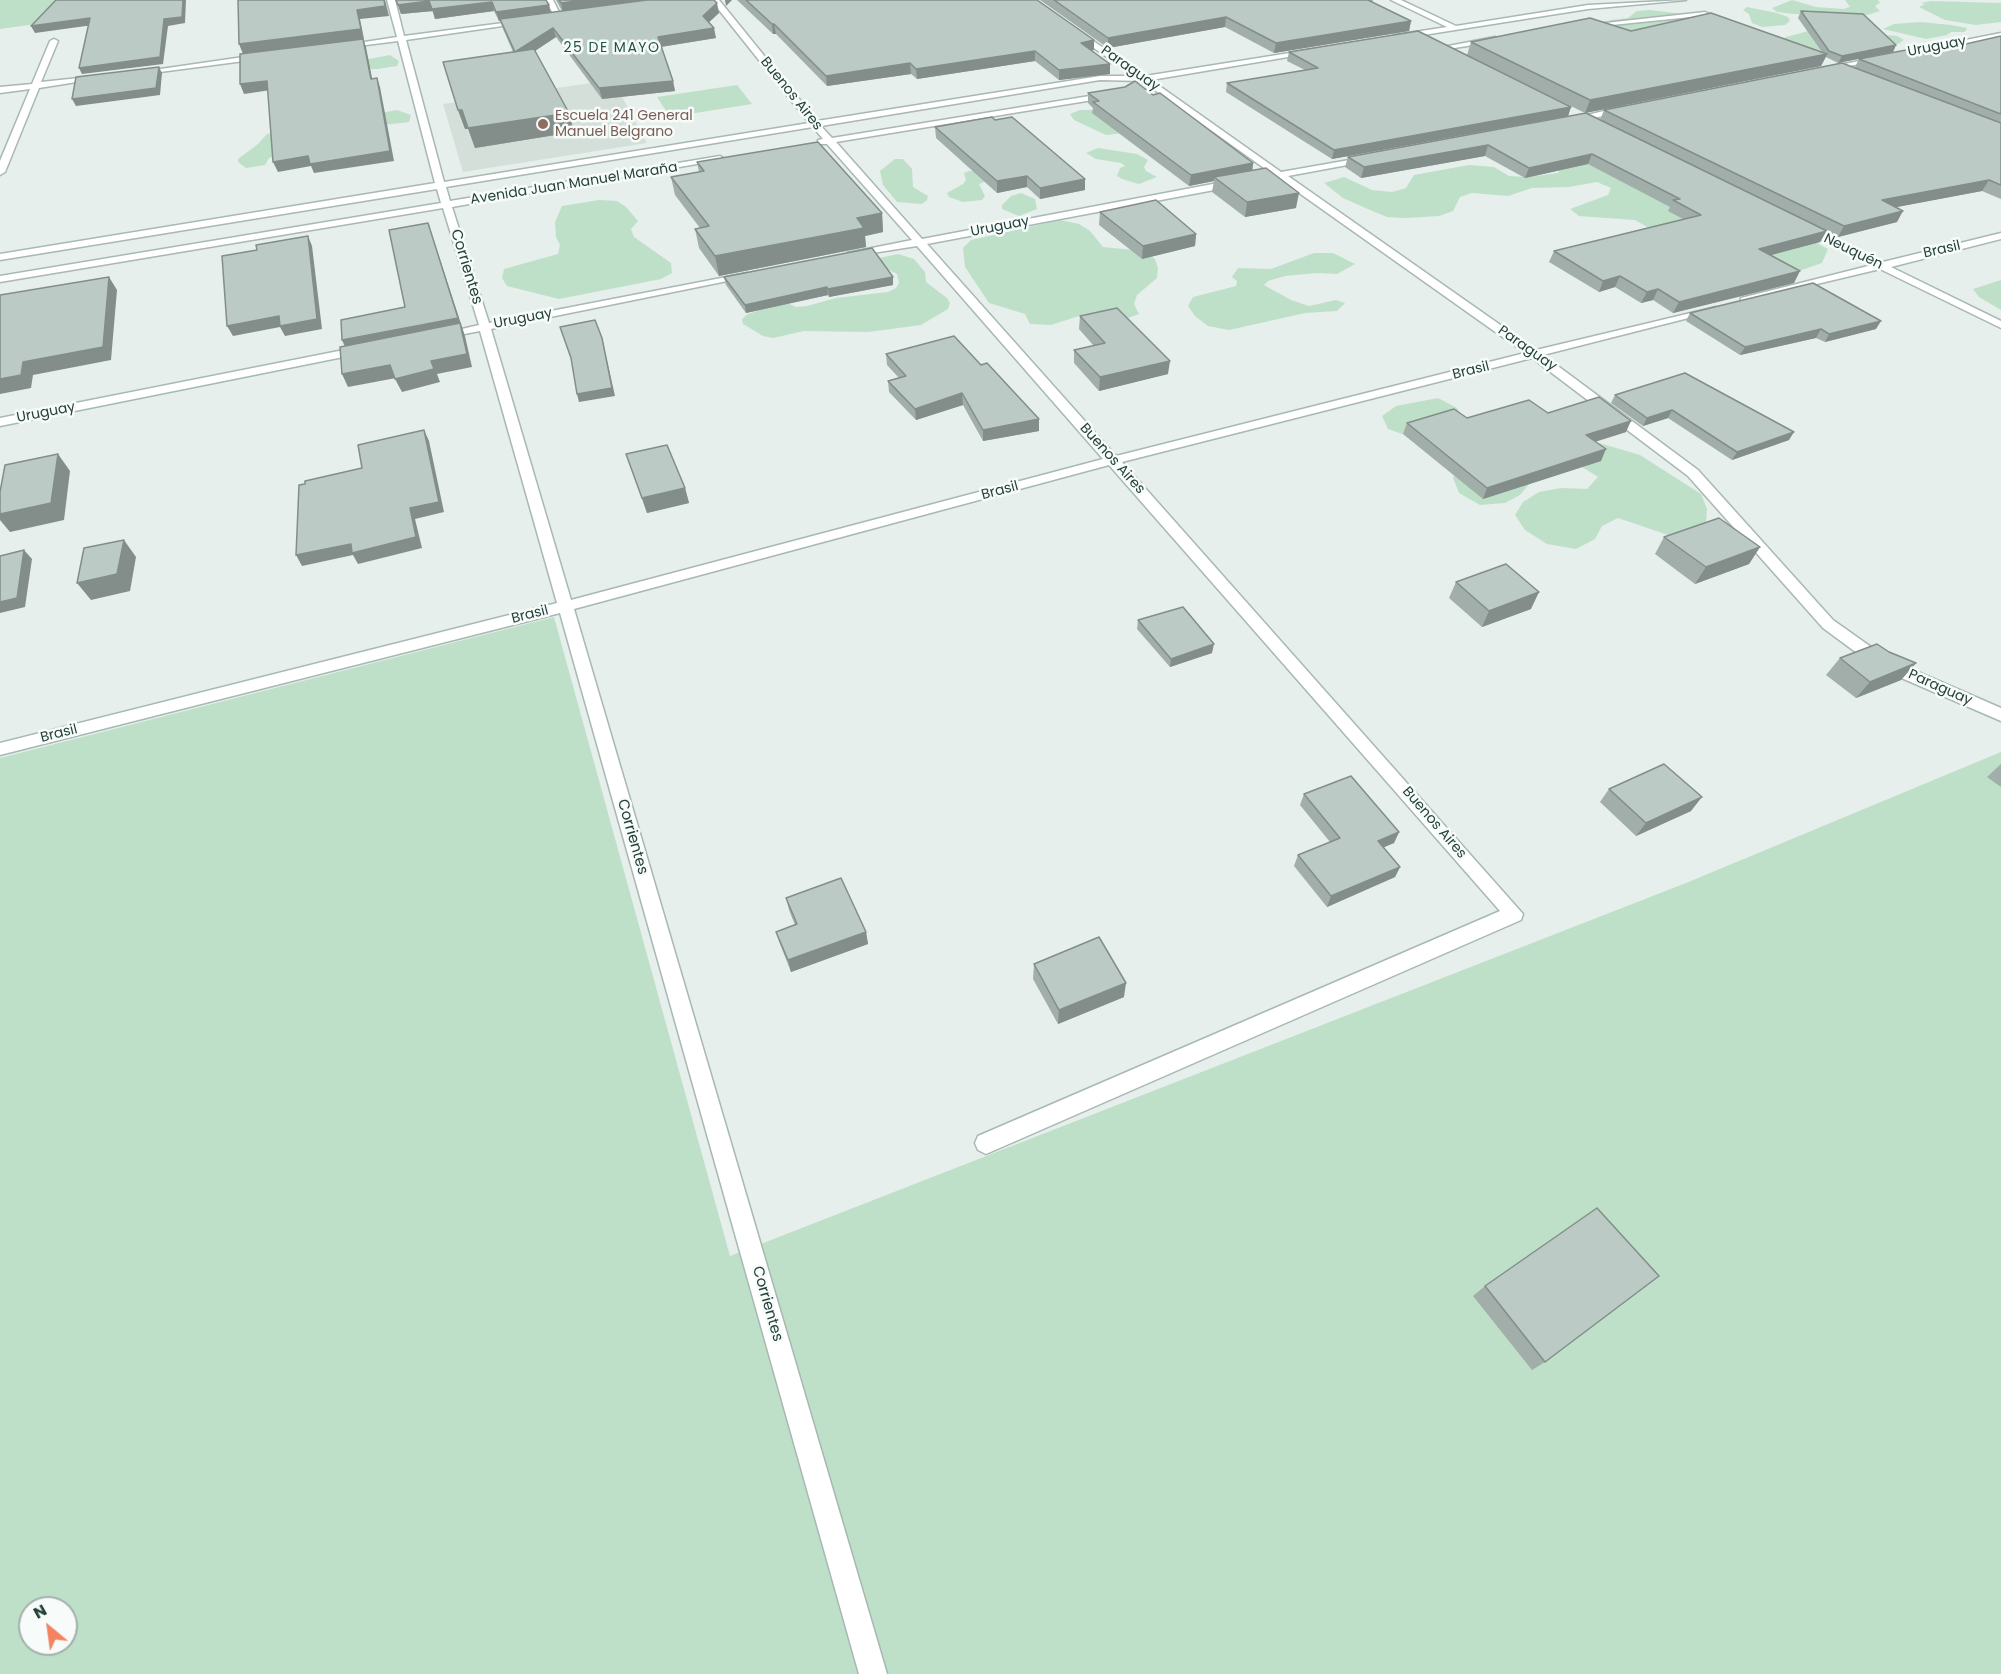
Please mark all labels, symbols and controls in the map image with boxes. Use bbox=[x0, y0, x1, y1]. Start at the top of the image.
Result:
street label: Uruguay bbox=[1906, 33, 1968, 61]
district label: 25 DE MAYO bbox=[563, 40, 661, 56]
street label: Paraguay bbox=[1097, 43, 1163, 95]
street label: Buenos Aires bbox=[756, 54, 826, 134]
place label: Escuela 241 General Manuel Belgrano bbox=[555, 108, 693, 140]
marker: Escuela 241 General Manuel Belgrano bbox=[536, 117, 550, 131]
street label: Avenida Juan Manuel Maraña bbox=[469, 159, 679, 209]
street label: Uruguay bbox=[969, 213, 1031, 241]
street label: Corrientes bbox=[446, 227, 486, 307]
street label: Neuquén bbox=[1821, 231, 1885, 273]
street label: Brasil bbox=[1922, 238, 1962, 262]
street label: Uruguay bbox=[492, 305, 554, 333]
street label: Paraguay bbox=[1494, 323, 1560, 375]
street label: Brasil bbox=[1451, 358, 1491, 384]
street label: Uruguay bbox=[15, 399, 77, 427]
street label: Buenos Aires bbox=[1076, 420, 1148, 498]
street label: Brasil bbox=[980, 478, 1020, 504]
street label: Brasil bbox=[510, 602, 550, 628]
street label: Paraguay bbox=[1906, 666, 1974, 710]
street label: Brasil bbox=[39, 721, 79, 747]
street label: Buenos Aires bbox=[1398, 784, 1470, 862]
street label: Corrientes bbox=[613, 797, 651, 877]
street label: Corrientes bbox=[748, 1264, 786, 1344]
north arrow bbox=[18, 1596, 78, 1656]
text: N bbox=[29, 1599, 51, 1625]

